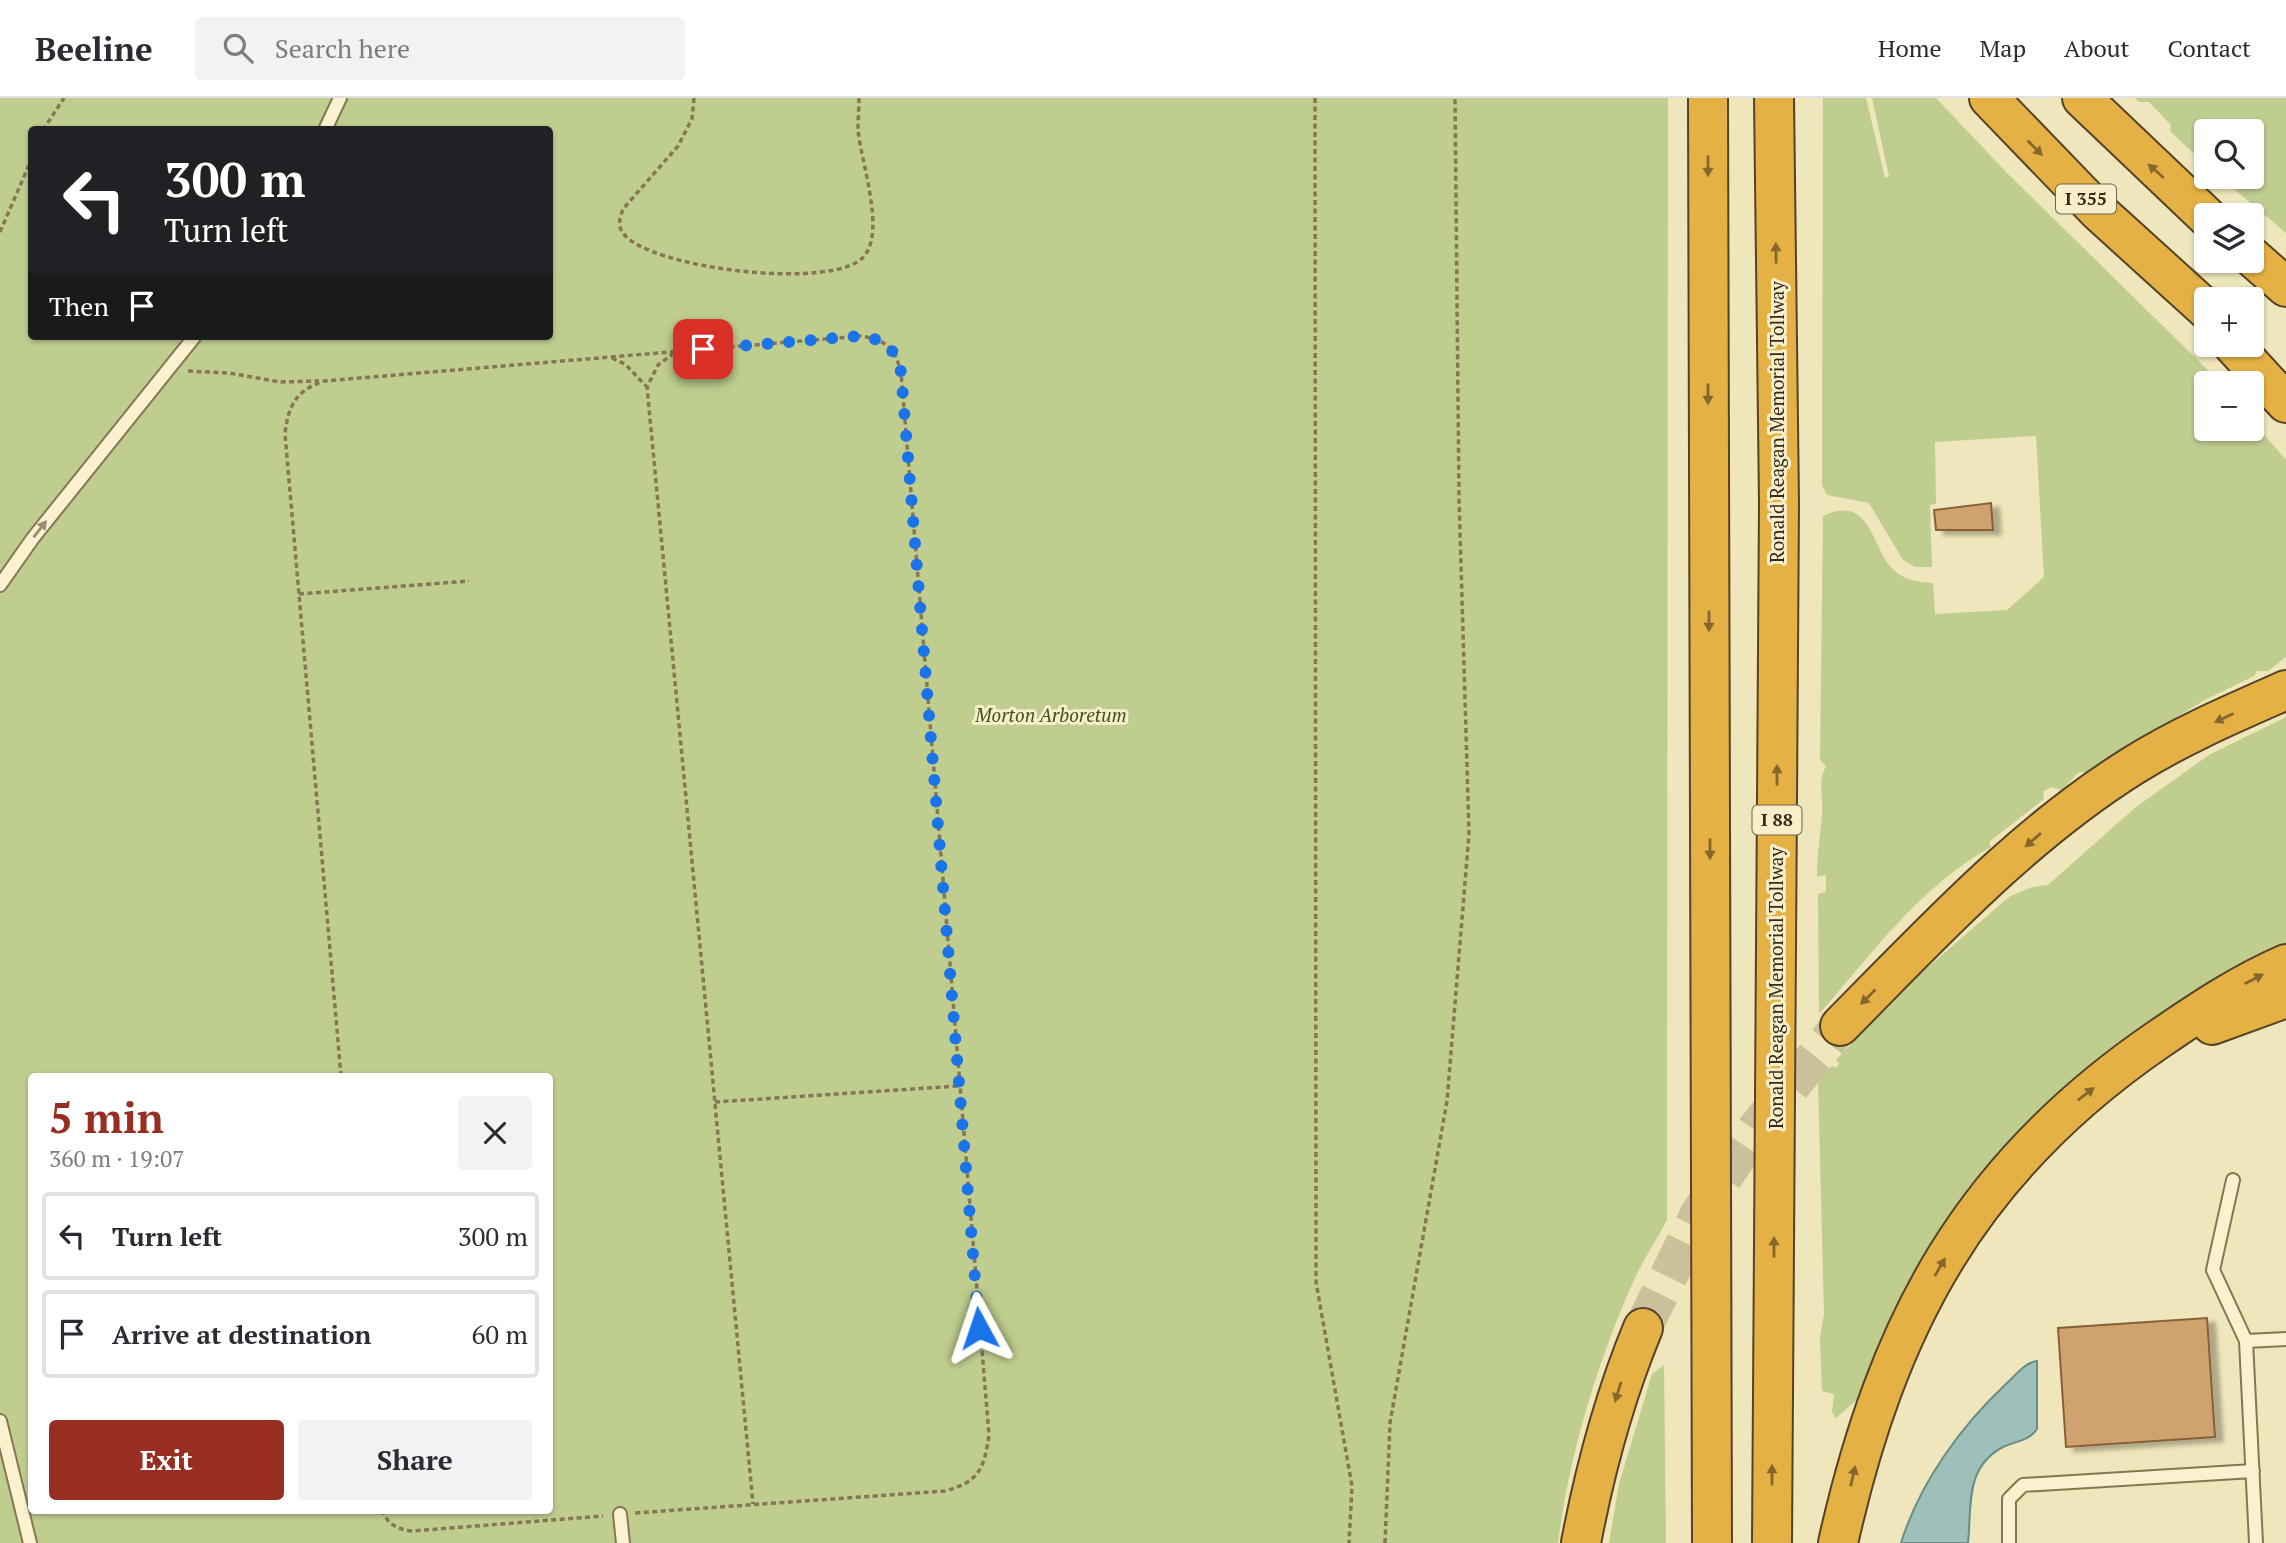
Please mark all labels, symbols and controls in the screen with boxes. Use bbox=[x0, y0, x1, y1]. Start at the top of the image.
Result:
search box bbox=[195, 17, 685, 80]
text: Beeline bbox=[35, 27, 153, 70]
icon: search bbox=[219, 29, 257, 67]
text: Search here bbox=[275, 31, 410, 65]
text: Home bbox=[1878, 32, 1942, 64]
text: Map bbox=[1980, 32, 2026, 64]
text: About bbox=[2064, 32, 2130, 64]
text: Contact bbox=[2168, 32, 2251, 64]
map controls bbox=[2194, 119, 2264, 441]
button: search bbox=[2194, 119, 2264, 189]
one-way arrow bbox=[2027, 139, 2043, 156]
text: 300 m bbox=[164, 146, 306, 211]
icon: left bbox=[49, 154, 140, 245]
one-way arrow bbox=[1702, 155, 1714, 177]
one-way arrow bbox=[2147, 163, 2165, 179]
road number: I 355 bbox=[2056, 184, 2116, 214]
button: layers bbox=[2194, 203, 2264, 273]
text: Turn left bbox=[164, 209, 288, 251]
one-way arrow bbox=[1770, 242, 1782, 264]
street label: Ronald Reagan Memorial Tollway bbox=[1764, 281, 1789, 563]
icon: arrive bbox=[123, 287, 161, 325]
button: + bbox=[2194, 287, 2264, 357]
text: Then bbox=[49, 289, 109, 323]
pin bbox=[673, 319, 733, 379]
icon: arrive bbox=[684, 330, 722, 368]
button: − bbox=[2194, 371, 2264, 441]
one-way arrow bbox=[1702, 383, 1714, 405]
one-way arrow bbox=[32, 520, 46, 538]
one-way arrow bbox=[1703, 610, 1715, 632]
park label: Morton Arboretum bbox=[974, 702, 1127, 727]
one-way arrow bbox=[2214, 712, 2234, 724]
one-way arrow bbox=[1771, 764, 1783, 786]
road number: I 88 bbox=[1752, 806, 1802, 834]
one-way arrow bbox=[2024, 832, 2041, 847]
one-way arrow bbox=[1704, 838, 1716, 860]
street label: Ronald Reagan Memorial Tollway bbox=[1763, 847, 1788, 1129]
one-way arrow bbox=[2245, 973, 2265, 985]
one-way arrow bbox=[1861, 988, 1877, 1005]
one-way arrow bbox=[2076, 1087, 2094, 1102]
text: 5 min bbox=[49, 1089, 164, 1145]
button: close bbox=[458, 1096, 532, 1170]
text: 360 m · 19:07 bbox=[49, 1143, 184, 1174]
icon: left bbox=[53, 1217, 91, 1255]
text: Turn left bbox=[112, 1219, 222, 1253]
text: 300 m bbox=[458, 1219, 528, 1253]
one-way arrow bbox=[1768, 1236, 1780, 1258]
one-way arrow bbox=[1934, 1258, 1946, 1277]
position arrow bbox=[942, 1291, 1016, 1365]
icon: arrive bbox=[53, 1315, 91, 1353]
text: Arrive at destination bbox=[112, 1317, 371, 1351]
text: 60 m bbox=[472, 1317, 528, 1351]
one-way arrow bbox=[1612, 1381, 1623, 1402]
button: Exit bbox=[49, 1420, 284, 1500]
button: Share bbox=[298, 1420, 532, 1500]
one-way arrow bbox=[1766, 1464, 1778, 1486]
one-way arrow bbox=[1848, 1465, 1859, 1487]

